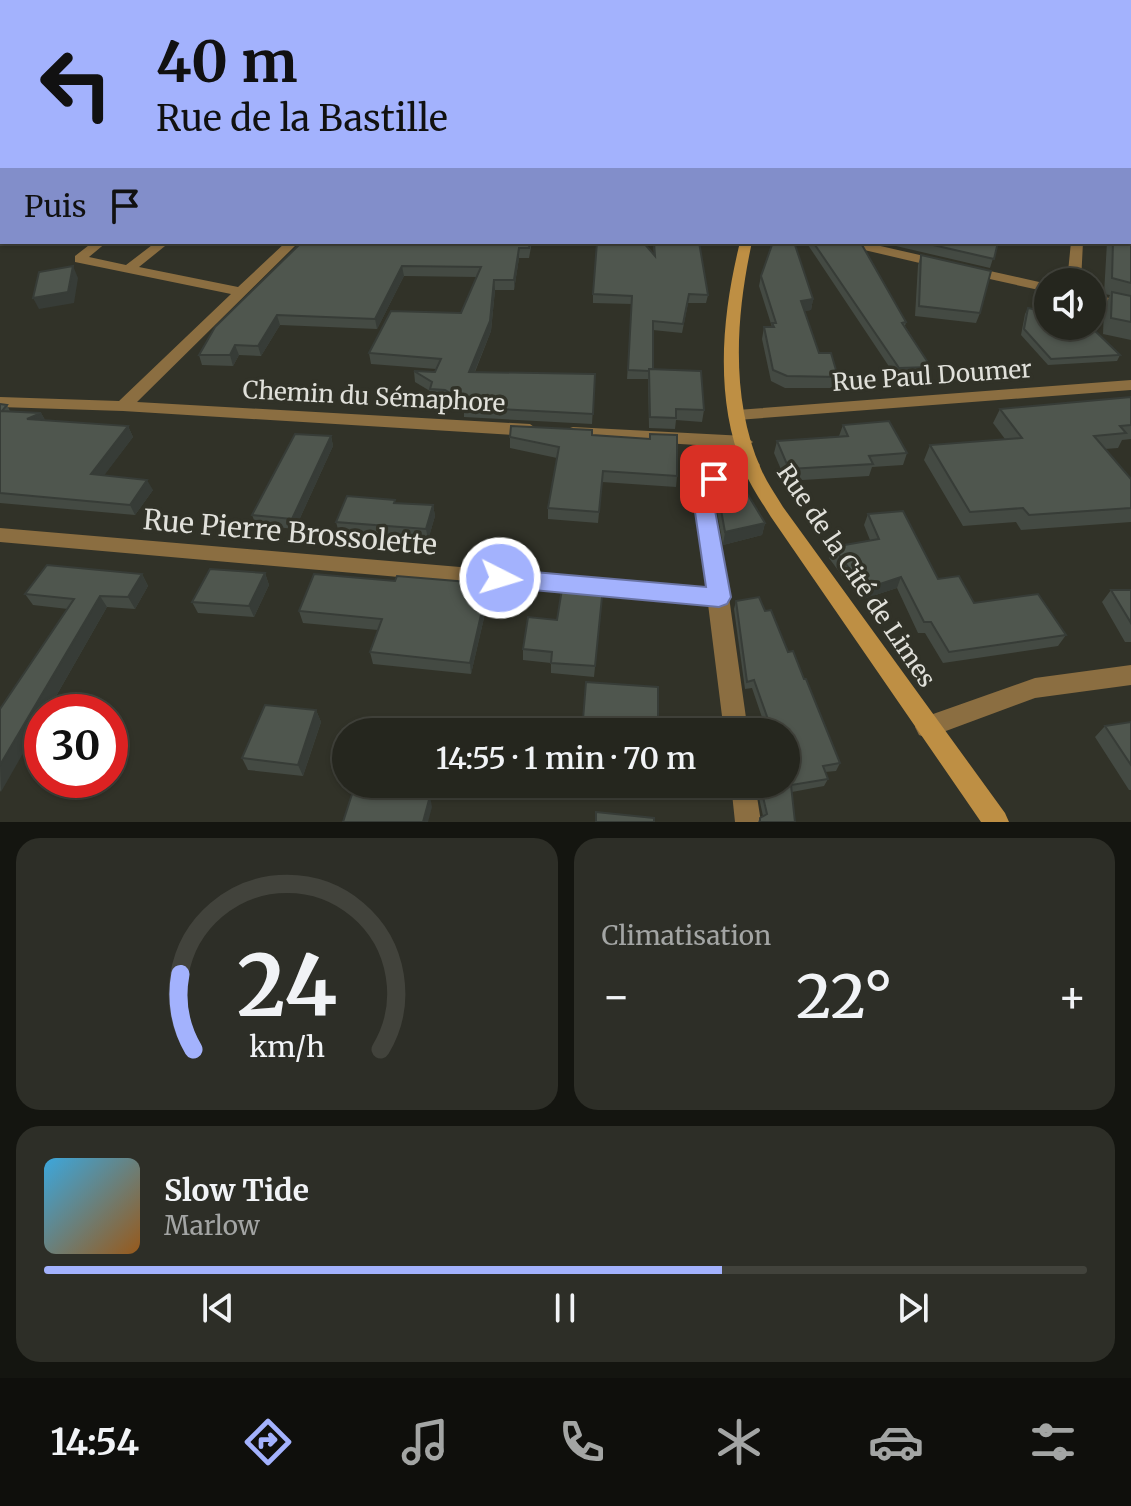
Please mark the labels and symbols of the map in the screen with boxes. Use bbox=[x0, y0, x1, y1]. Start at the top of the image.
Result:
street label: Rue Paul Doumer bbox=[831, 353, 1033, 398]
street label: Chemin du Sémaphore bbox=[242, 374, 506, 419]
pin bbox=[680, 445, 748, 513]
street label: Rue de la Cité de Limes bbox=[770, 458, 943, 693]
street label: Rue Pierre Brossolette bbox=[141, 501, 439, 563]
position arrow bbox=[458, 536, 542, 620]
speed limit sign: 30 bbox=[24, 694, 128, 798]

